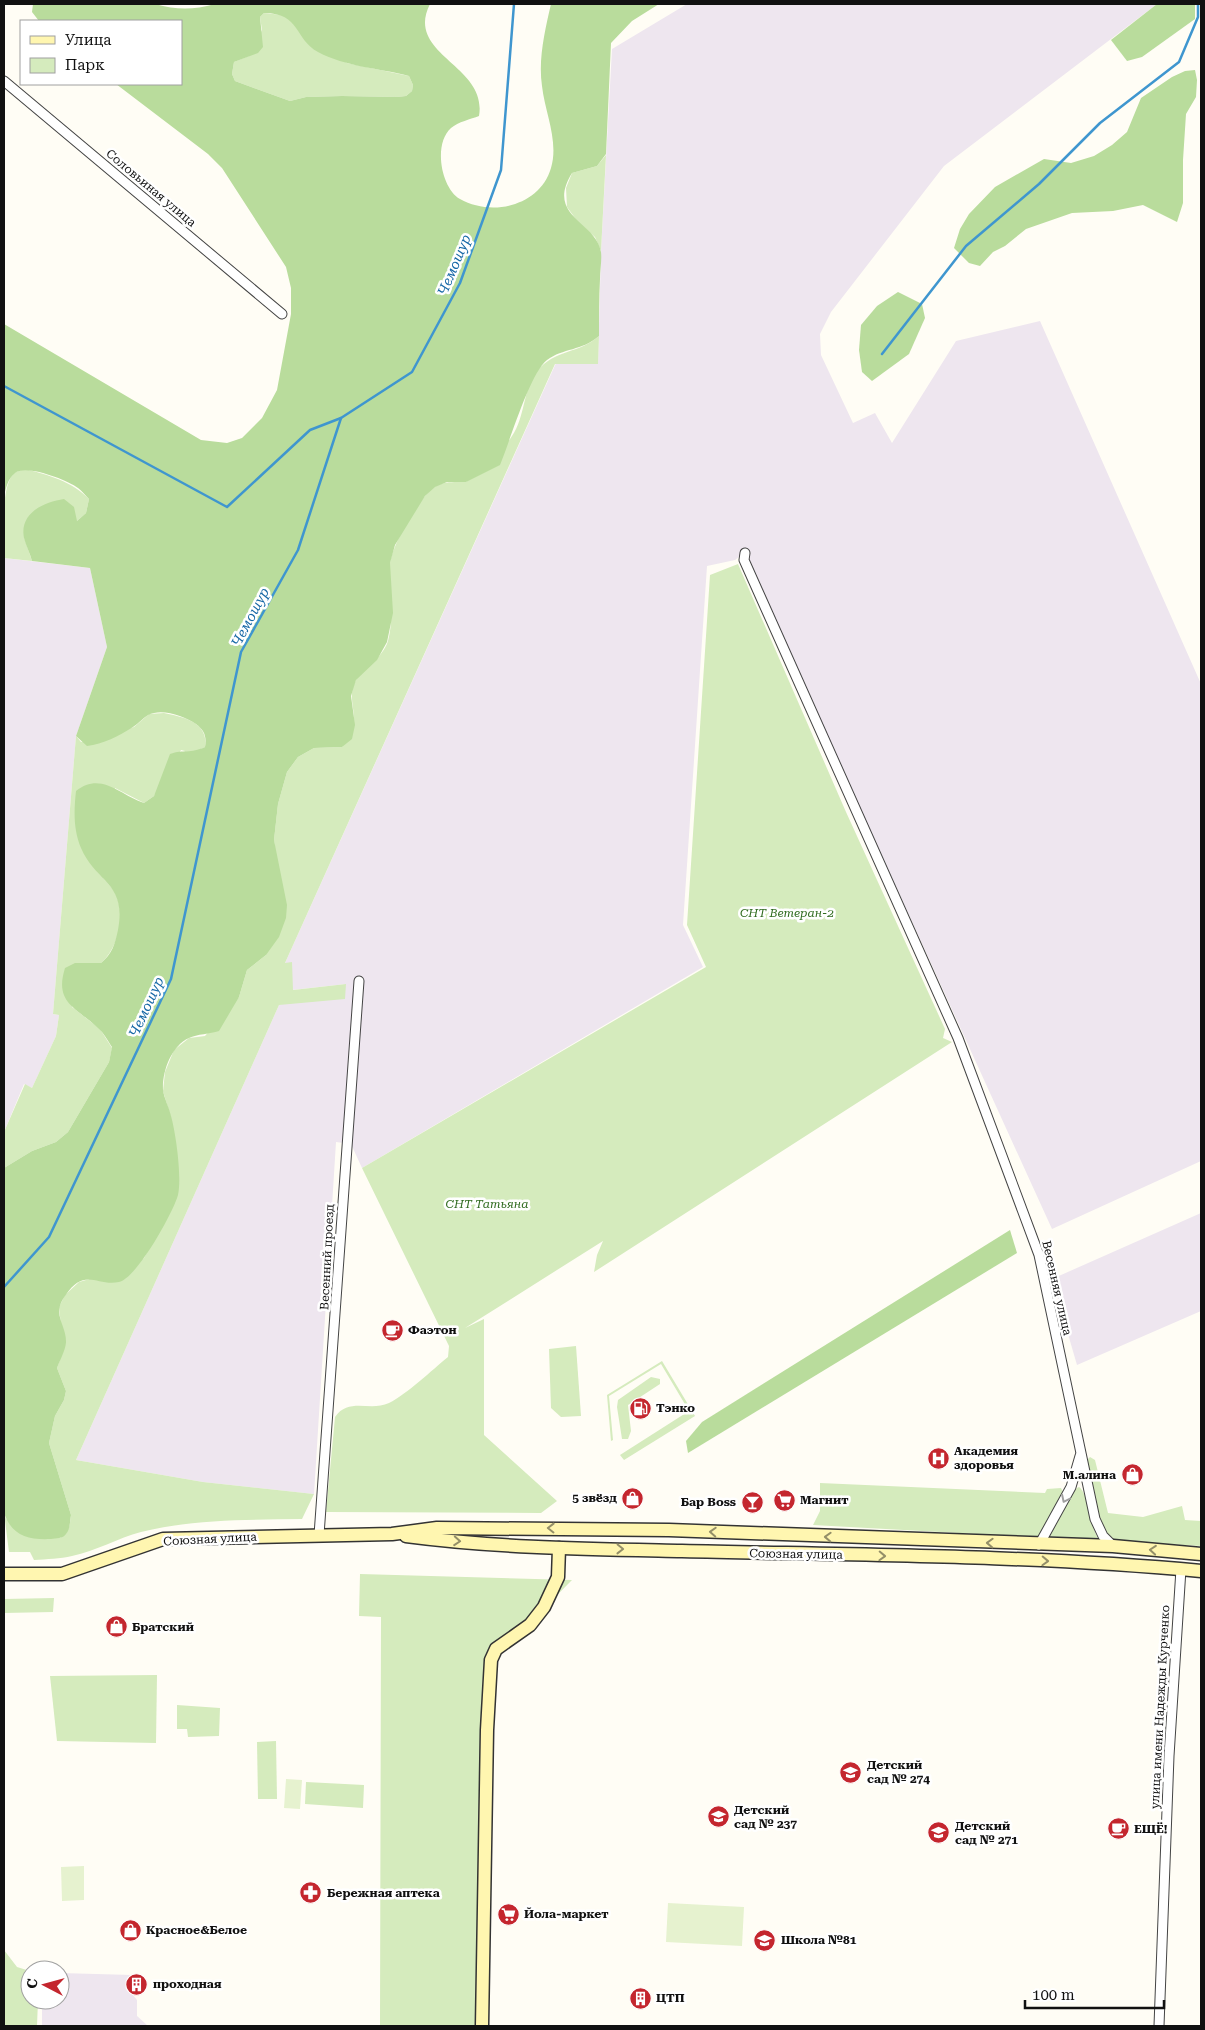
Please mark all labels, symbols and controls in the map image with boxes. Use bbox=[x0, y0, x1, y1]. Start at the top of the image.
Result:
legend bbox=[20, 20, 182, 85]
text: Улица bbox=[65, 31, 111, 49]
text: Парк bbox=[65, 56, 105, 74]
street label: Соловьиная улица bbox=[103, 146, 199, 230]
water label: Чемошур bbox=[434, 232, 474, 298]
water label: Чемошур bbox=[228, 585, 272, 649]
park label: СНТ Ветеран-2 bbox=[740, 906, 834, 920]
water label: Чемошур bbox=[125, 974, 167, 1040]
park label: СНТ Татьяна bbox=[446, 1197, 528, 1211]
street label: Весенний проезд bbox=[317, 1203, 337, 1310]
street label: Весенняя улица bbox=[1039, 1239, 1075, 1337]
cafe icon: Фаэтон bbox=[380, 1318, 404, 1342]
place label: Фаэтон bbox=[408, 1323, 457, 1337]
fuel station icon: Тэнко bbox=[628, 1396, 652, 1420]
place label: Тэнко bbox=[656, 1401, 695, 1415]
place label: Академия здоровья bbox=[954, 1444, 1019, 1472]
hospital icon: Академия здоровья bbox=[926, 1446, 950, 1470]
shop icon: М.алина bbox=[1120, 1463, 1144, 1487]
place label: М.алина bbox=[1063, 1468, 1116, 1482]
shop icon: 5 звёзд bbox=[621, 1486, 645, 1510]
supermarket icon: Магнит bbox=[772, 1488, 796, 1512]
bar icon: Бар Boss bbox=[740, 1490, 764, 1514]
place label: 5 звёзд bbox=[572, 1491, 617, 1505]
place label: Магнит bbox=[800, 1493, 848, 1507]
one-way arrow bbox=[1061, 1494, 1071, 1503]
place label: Бар Boss bbox=[681, 1495, 736, 1509]
one-way arrow bbox=[546, 1523, 554, 1533]
one-way arrow bbox=[709, 1526, 717, 1537]
street label: Союзная улица bbox=[163, 1530, 258, 1548]
one-way arrow bbox=[824, 1531, 832, 1542]
one-way arrow bbox=[454, 1536, 462, 1547]
one-way arrow bbox=[986, 1537, 994, 1548]
one-way arrow bbox=[616, 1544, 624, 1555]
one-way arrow bbox=[1148, 1545, 1156, 1556]
street label: Союзная улица bbox=[749, 1546, 843, 1562]
one-way arrow bbox=[878, 1551, 886, 1561]
one-way arrow bbox=[1041, 1556, 1049, 1567]
street label: улица имени Надежды Курченко bbox=[1148, 1605, 1172, 1809]
shop icon: Братский bbox=[104, 1615, 128, 1639]
place label: Братский bbox=[132, 1620, 194, 1634]
place label: Детский сад № 274 bbox=[867, 1758, 930, 1786]
school or university icon: Детский сад № 274 bbox=[839, 1760, 863, 1784]
place label: Детский сад № 237 bbox=[734, 1803, 797, 1831]
school or university icon: Детский сад № 237 bbox=[706, 1805, 730, 1829]
cafe icon: ЕЩЁ! bbox=[1106, 1817, 1130, 1841]
place label: Детский сад № 271 bbox=[955, 1819, 1018, 1847]
school or university icon: Детский сад № 271 bbox=[927, 1821, 951, 1845]
place label: ЕЩЁ! bbox=[1134, 1822, 1168, 1836]
pharmacy icon: Бережная аптека bbox=[299, 1881, 323, 1905]
place label: Бережная аптека bbox=[327, 1886, 440, 1900]
supermarket icon: Йола-маркет bbox=[496, 1902, 520, 1926]
place label: Йола-маркет bbox=[524, 1907, 609, 1921]
shop icon: Красное&Белое bbox=[118, 1918, 142, 1942]
place label: Красное&Белое bbox=[146, 1923, 247, 1937]
school or university icon: Школа №81 bbox=[753, 1928, 777, 1952]
place label: Школа №81 bbox=[781, 1933, 857, 1947]
north arrow bbox=[20, 1960, 70, 2010]
building icon: проходная bbox=[125, 1972, 149, 1996]
place label: проходная bbox=[153, 1977, 222, 1991]
text: С bbox=[24, 1978, 41, 1989]
scale bar bbox=[1025, 1978, 1164, 2010]
building icon: ЦТП bbox=[628, 1986, 652, 2010]
text: 100 m bbox=[1032, 1986, 1075, 2004]
place label: ЦТП bbox=[656, 1991, 685, 2005]

